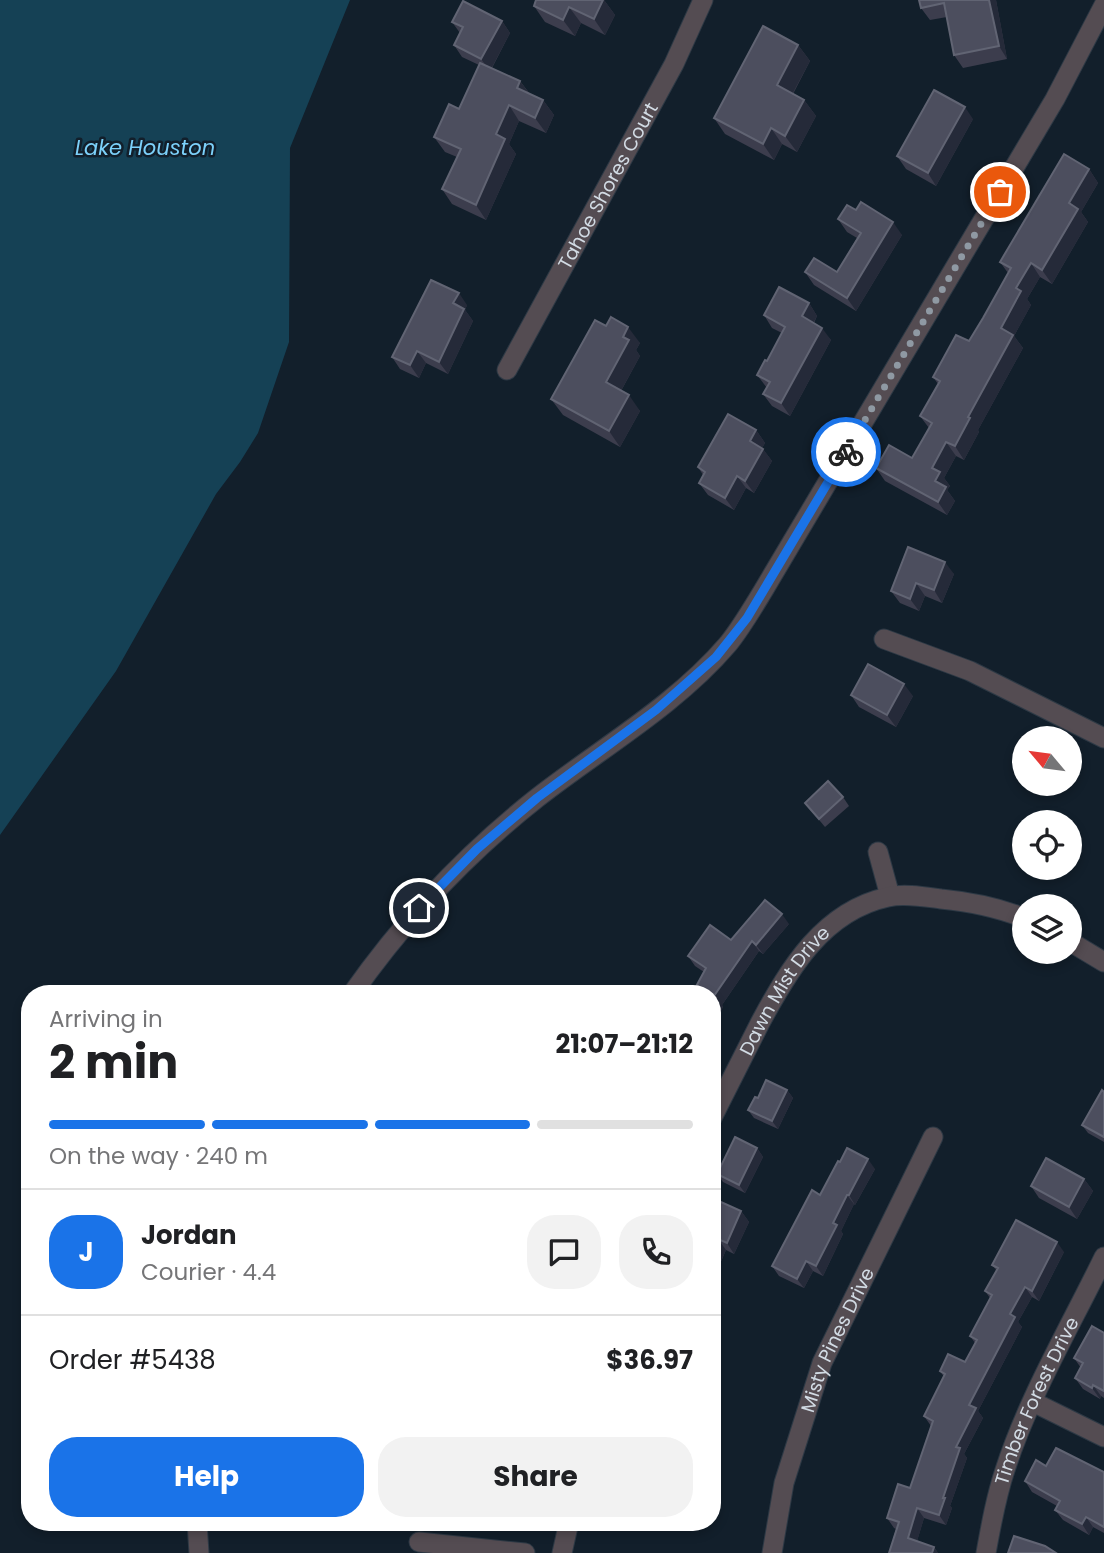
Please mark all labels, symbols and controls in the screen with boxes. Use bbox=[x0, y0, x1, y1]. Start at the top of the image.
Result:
street label: Tahoe Shores Court bbox=[551, 97, 665, 274]
water label: Lake Houston bbox=[75, 133, 215, 162]
pin bbox=[970, 162, 1030, 222]
icon: bag bbox=[981, 173, 1019, 211]
courier bbox=[811, 417, 881, 487]
icon: bike bbox=[827, 433, 865, 471]
north arrow bbox=[1012, 726, 1082, 796]
map controls bbox=[1012, 726, 1082, 964]
button: locate bbox=[1012, 810, 1082, 880]
pin bbox=[389, 878, 449, 938]
icon: home bbox=[400, 889, 438, 927]
button: layers bbox=[1012, 894, 1082, 964]
street label: Dawn Mist Drive bbox=[733, 920, 836, 1060]
text: Arriving in bbox=[49, 1003, 163, 1035]
text: 21:07–21:12 bbox=[555, 1026, 693, 1062]
text: 2 min bbox=[49, 1030, 178, 1094]
text: On the way · 240 m bbox=[49, 1140, 268, 1172]
button: chat bbox=[527, 1215, 601, 1289]
button: phone bbox=[619, 1215, 693, 1289]
text: Jordan bbox=[141, 1217, 237, 1253]
text: J bbox=[78, 1234, 94, 1270]
text: Courier · 4.4 bbox=[141, 1256, 276, 1288]
street label: Misty Pines Drive bbox=[794, 1263, 881, 1416]
street label: Timber Forest Drive bbox=[988, 1312, 1086, 1488]
text: Order #5438 bbox=[49, 1342, 216, 1378]
text: $36.97 bbox=[606, 1342, 693, 1378]
button: Help bbox=[49, 1437, 364, 1517]
button: Share bbox=[378, 1437, 693, 1517]

